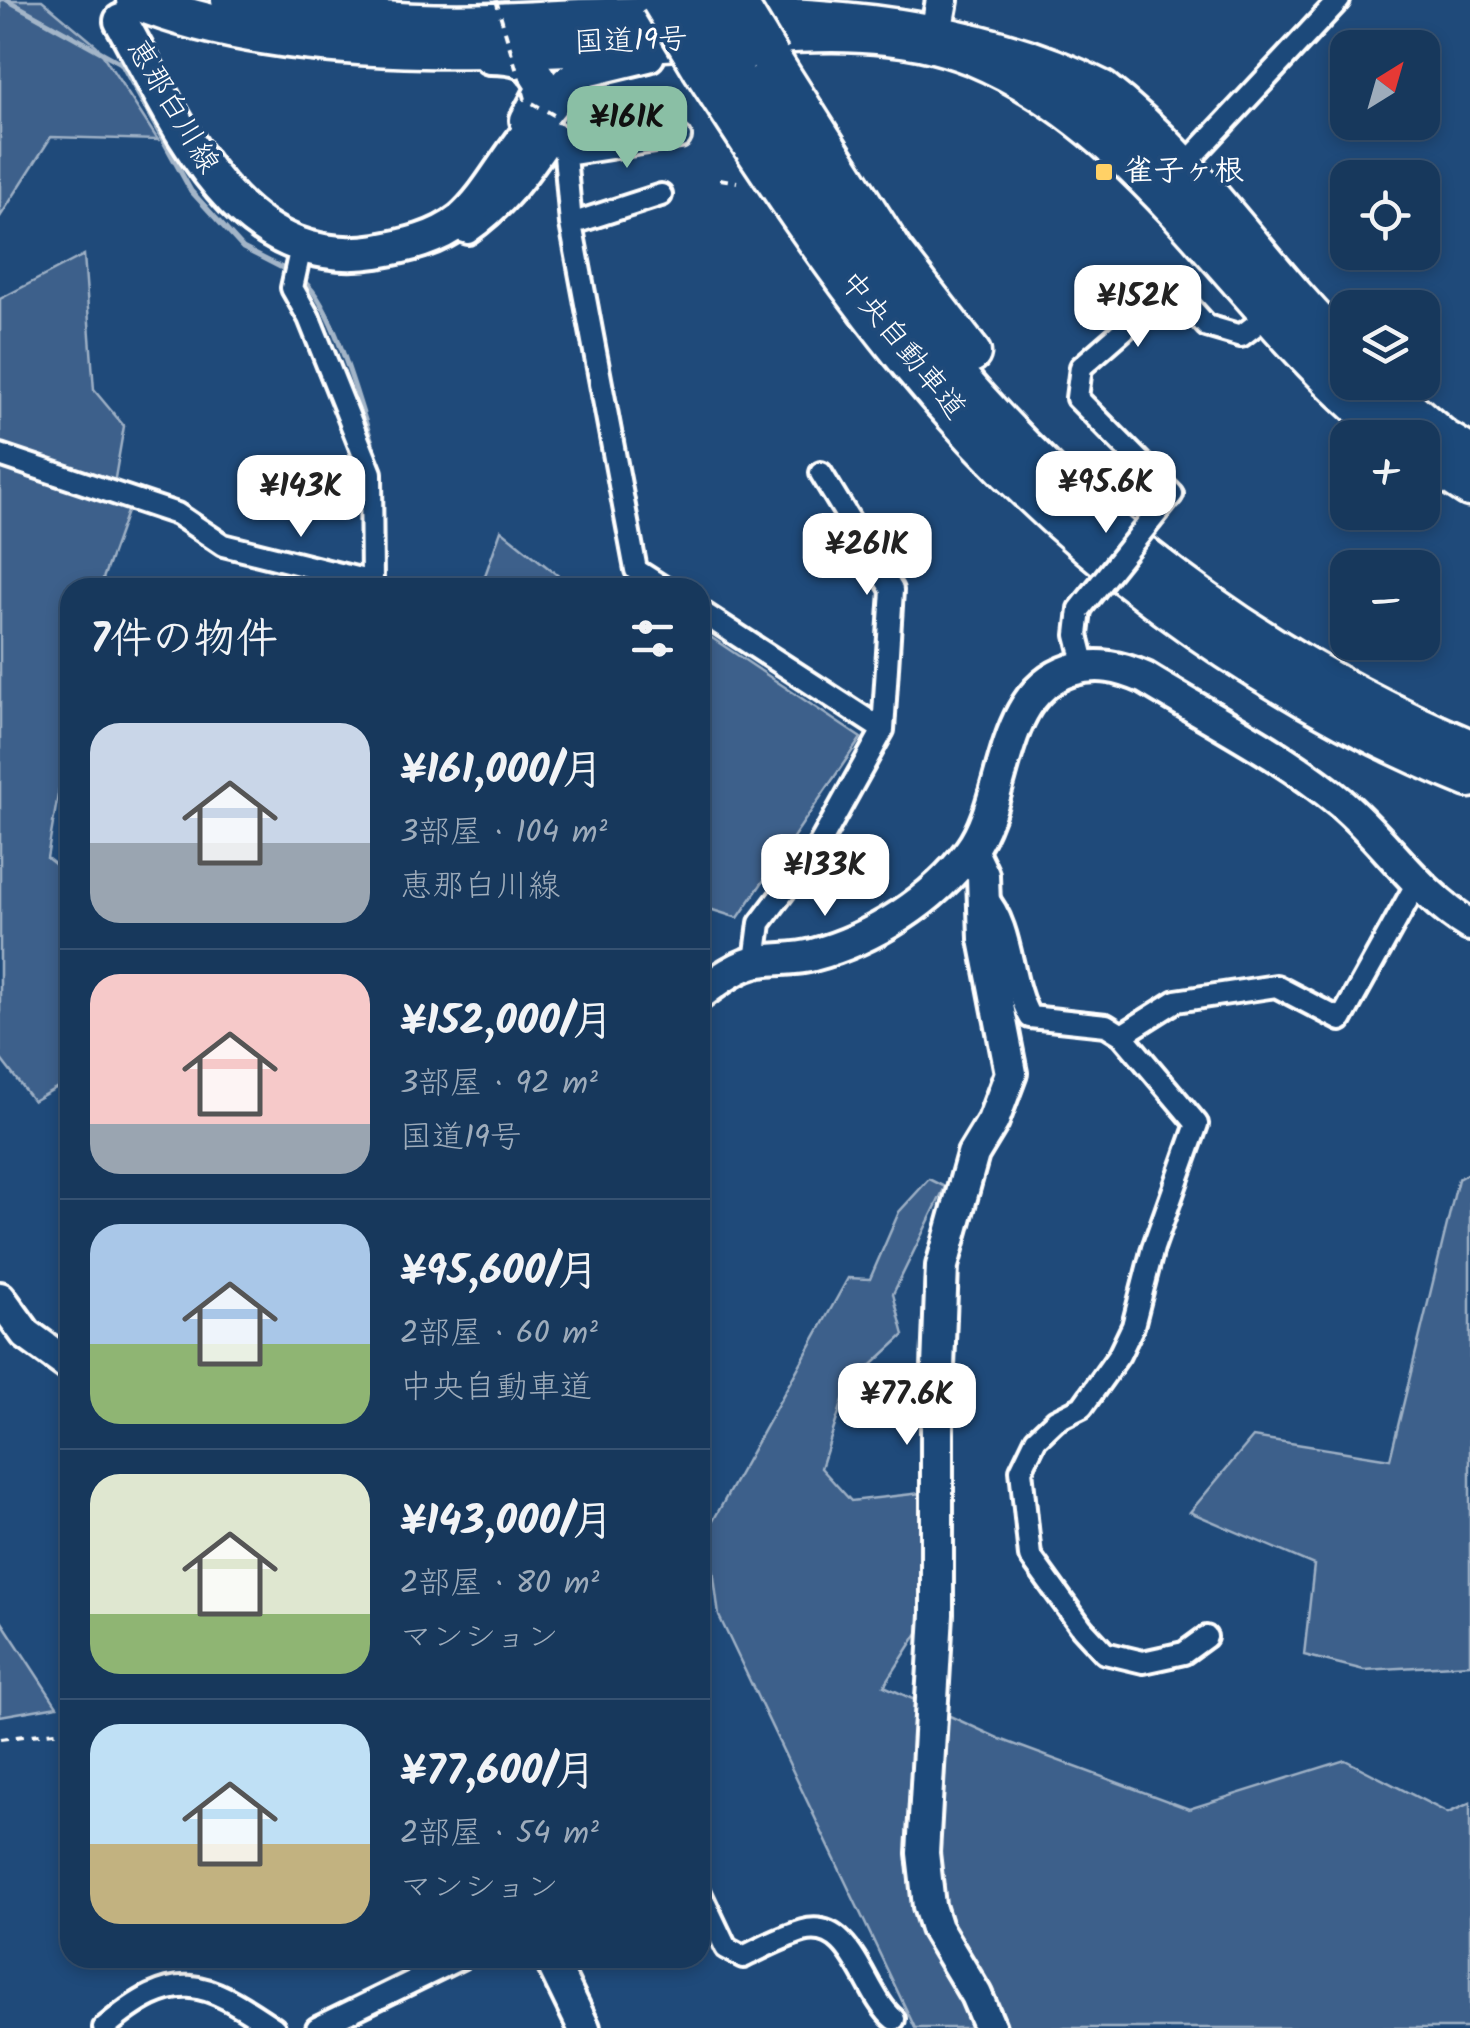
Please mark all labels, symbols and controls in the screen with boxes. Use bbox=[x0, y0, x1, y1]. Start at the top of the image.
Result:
street label: 国道19号 bbox=[573, 16, 689, 68]
street label: 恵那白川線 bbox=[113, 30, 231, 184]
north arrow bbox=[1330, 30, 1440, 140]
map controls bbox=[1330, 30, 1440, 660]
pin: ¥161K bbox=[557, 86, 697, 171]
text: ¥161K bbox=[589, 93, 665, 144]
place label: 雀子ヶ根 bbox=[1124, 148, 1244, 196]
button: locate bbox=[1330, 160, 1440, 270]
marker: 雀子ヶ根 bbox=[1093, 161, 1115, 183]
street label: 中央自動車道 bbox=[827, 261, 977, 431]
pin: ¥152K bbox=[1068, 265, 1208, 350]
text: ¥152K bbox=[1096, 272, 1180, 323]
button: layers bbox=[1330, 290, 1440, 400]
button: + bbox=[1330, 420, 1440, 530]
pin: ¥95.6K bbox=[1025, 451, 1187, 536]
pin: ¥143K bbox=[231, 455, 371, 540]
text: ¥95.6K bbox=[1058, 458, 1154, 509]
text: ¥143K bbox=[259, 462, 343, 513]
pin: ¥261K bbox=[797, 513, 937, 598]
text: ¥261K bbox=[825, 520, 909, 571]
button: − bbox=[1330, 550, 1440, 660]
text: 7件の物件 bbox=[90, 607, 278, 674]
icon: filters bbox=[625, 611, 680, 666]
text: ¥161,000/月 bbox=[400, 738, 603, 805]
icon: home bbox=[170, 763, 290, 883]
text: 3部屋 · 104 m² bbox=[400, 808, 607, 859]
pin: ¥133K bbox=[755, 834, 895, 919]
text: ¥133K bbox=[783, 841, 867, 892]
text: 恵那白川線 bbox=[400, 862, 560, 913]
text: ¥152,000/月 bbox=[400, 989, 614, 1056]
icon: home bbox=[170, 1014, 290, 1134]
text: 3部屋 · 92 m² bbox=[400, 1059, 598, 1110]
text: 国道19号 bbox=[400, 1113, 522, 1164]
text: ¥95,600/月 bbox=[400, 1239, 599, 1306]
icon: home bbox=[170, 1264, 290, 1384]
text: 2部屋 · 60 m² bbox=[400, 1309, 598, 1360]
text: 中央自動車道 bbox=[400, 1363, 592, 1414]
pin: ¥77.6K bbox=[826, 1363, 988, 1448]
text: ¥77.6K bbox=[860, 1370, 954, 1421]
text: ¥143,000/月 bbox=[400, 1489, 614, 1556]
icon: home bbox=[170, 1514, 290, 1634]
text: 2部屋 · 80 m² bbox=[400, 1559, 599, 1610]
text: マンション bbox=[400, 1613, 559, 1664]
text: ¥77,600/月 bbox=[400, 1739, 596, 1806]
icon: home bbox=[170, 1764, 290, 1884]
text: 2部屋 · 54 m² bbox=[400, 1809, 599, 1860]
text: マンション bbox=[400, 1863, 559, 1914]

